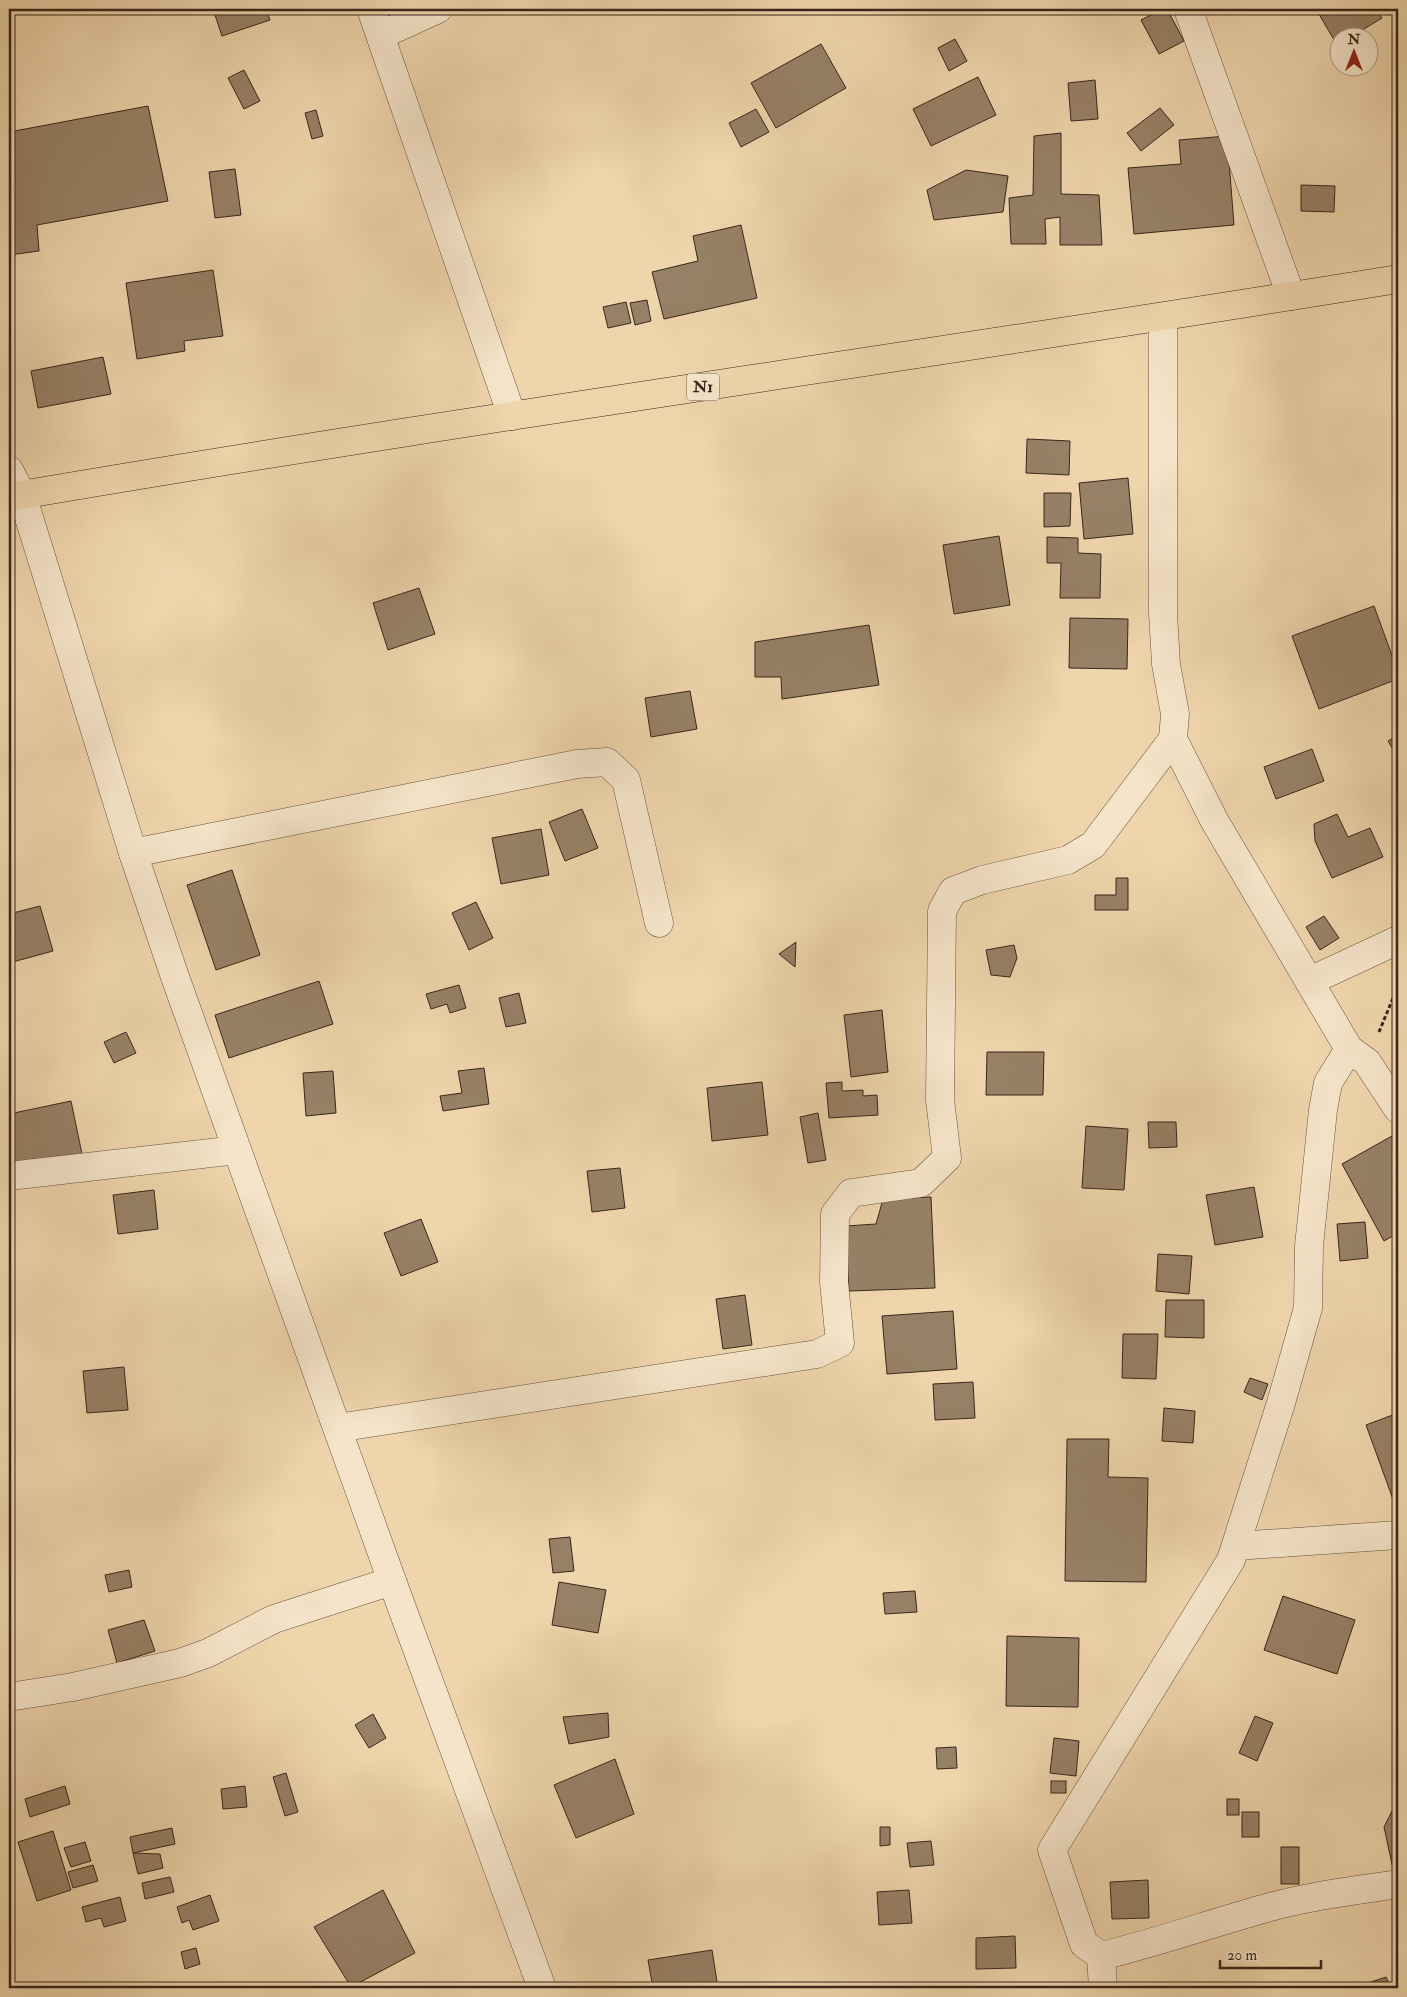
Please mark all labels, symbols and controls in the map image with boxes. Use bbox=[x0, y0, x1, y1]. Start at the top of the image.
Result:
north arrow bbox=[1330, 28, 1380, 78]
text: N bbox=[1347, 31, 1361, 48]
road number: N1 bbox=[687, 374, 719, 401]
scale bar bbox=[1220, 1937, 1321, 1969]
text: 20 m bbox=[1227, 1946, 1257, 1965]

